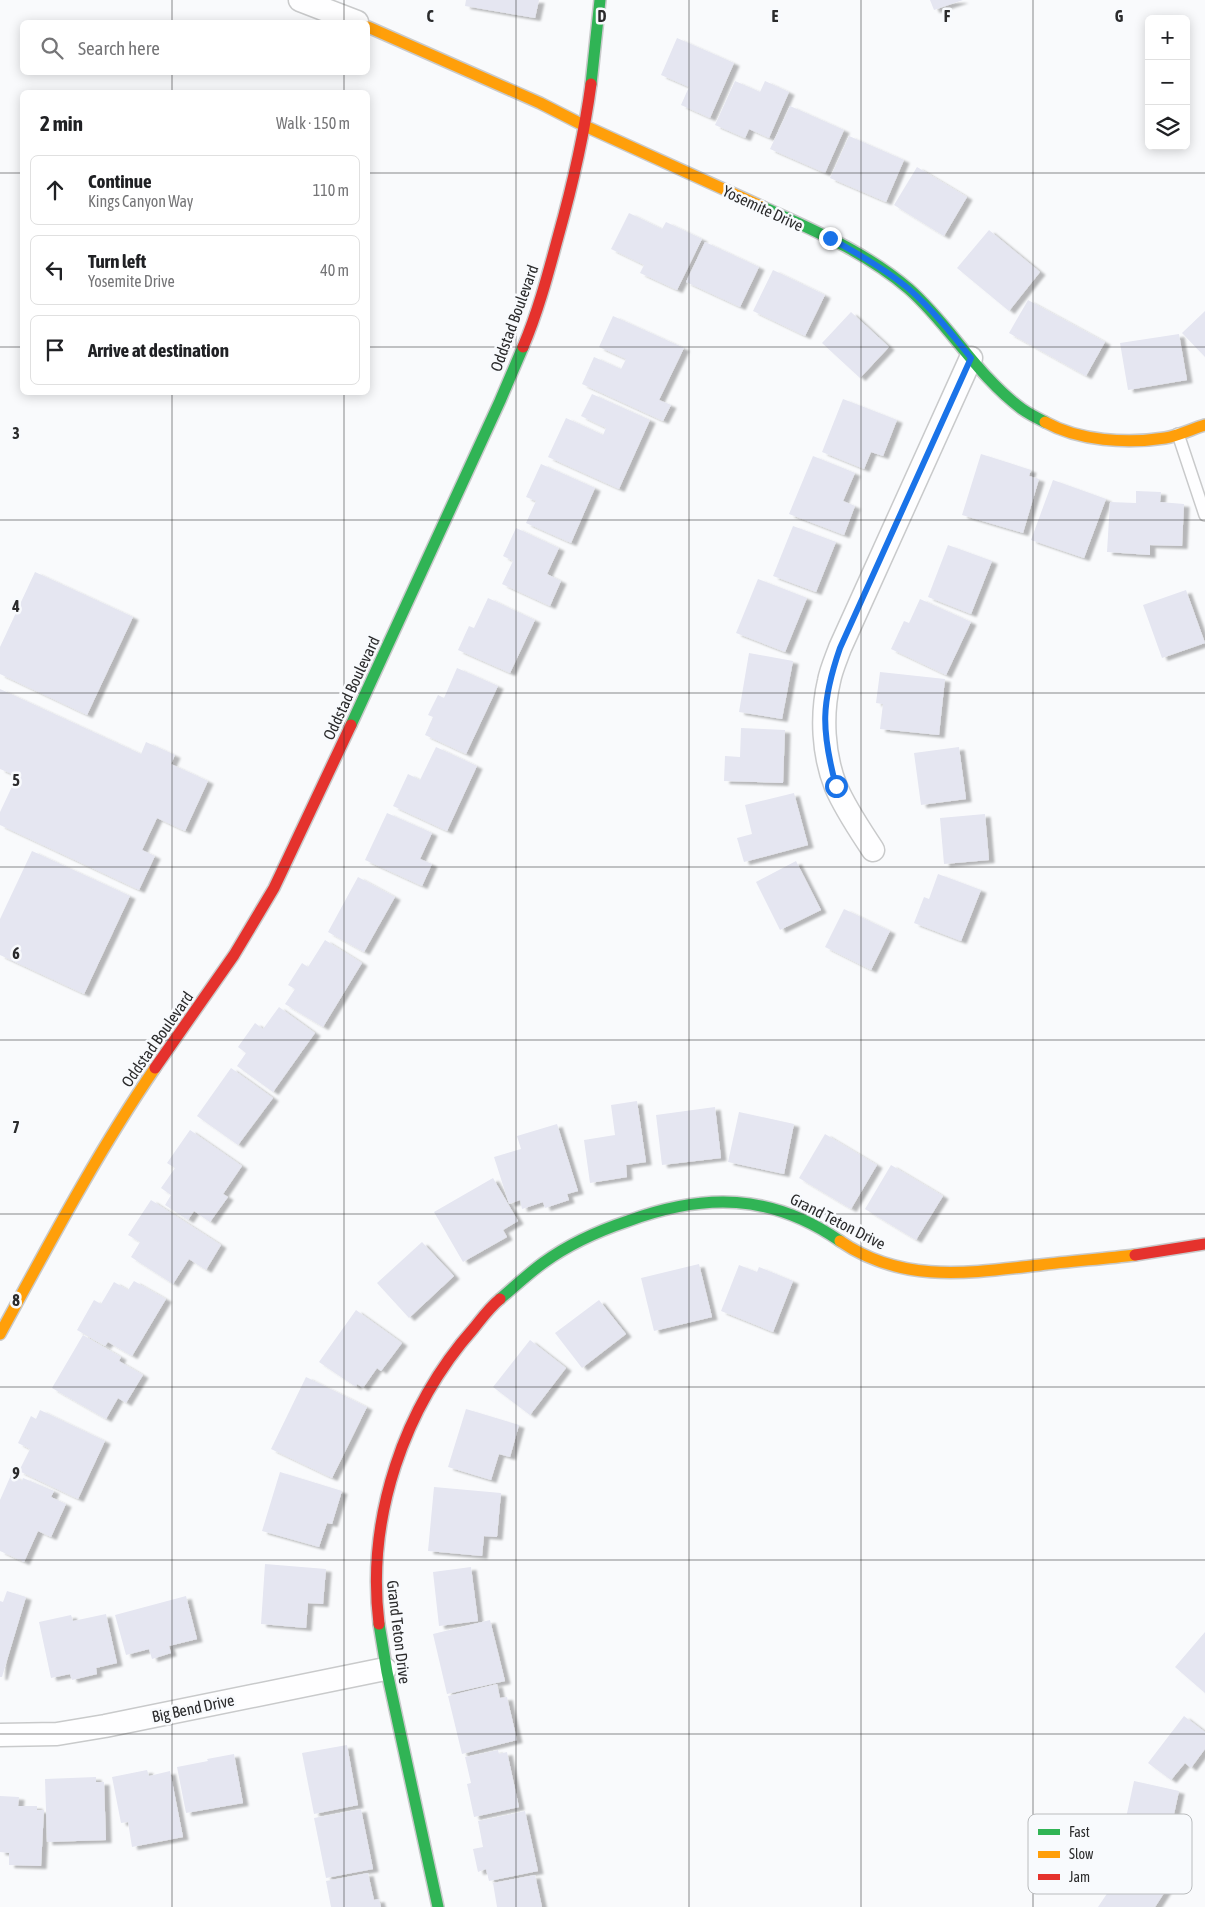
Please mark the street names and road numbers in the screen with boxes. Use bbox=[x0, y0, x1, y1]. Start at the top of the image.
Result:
street label: Yosemite Drive bbox=[720, 182, 806, 234]
street label: Oddstad Boulevard bbox=[486, 262, 542, 374]
street label: Oddstad Boulevard bbox=[319, 633, 383, 743]
street label: Oddstad Boulevard bbox=[117, 988, 197, 1090]
street label: Grand Teton Drive bbox=[788, 1189, 888, 1253]
street label: Grand Teton Drive bbox=[384, 1579, 414, 1685]
street label: Big Bend Drive bbox=[150, 1690, 236, 1726]

